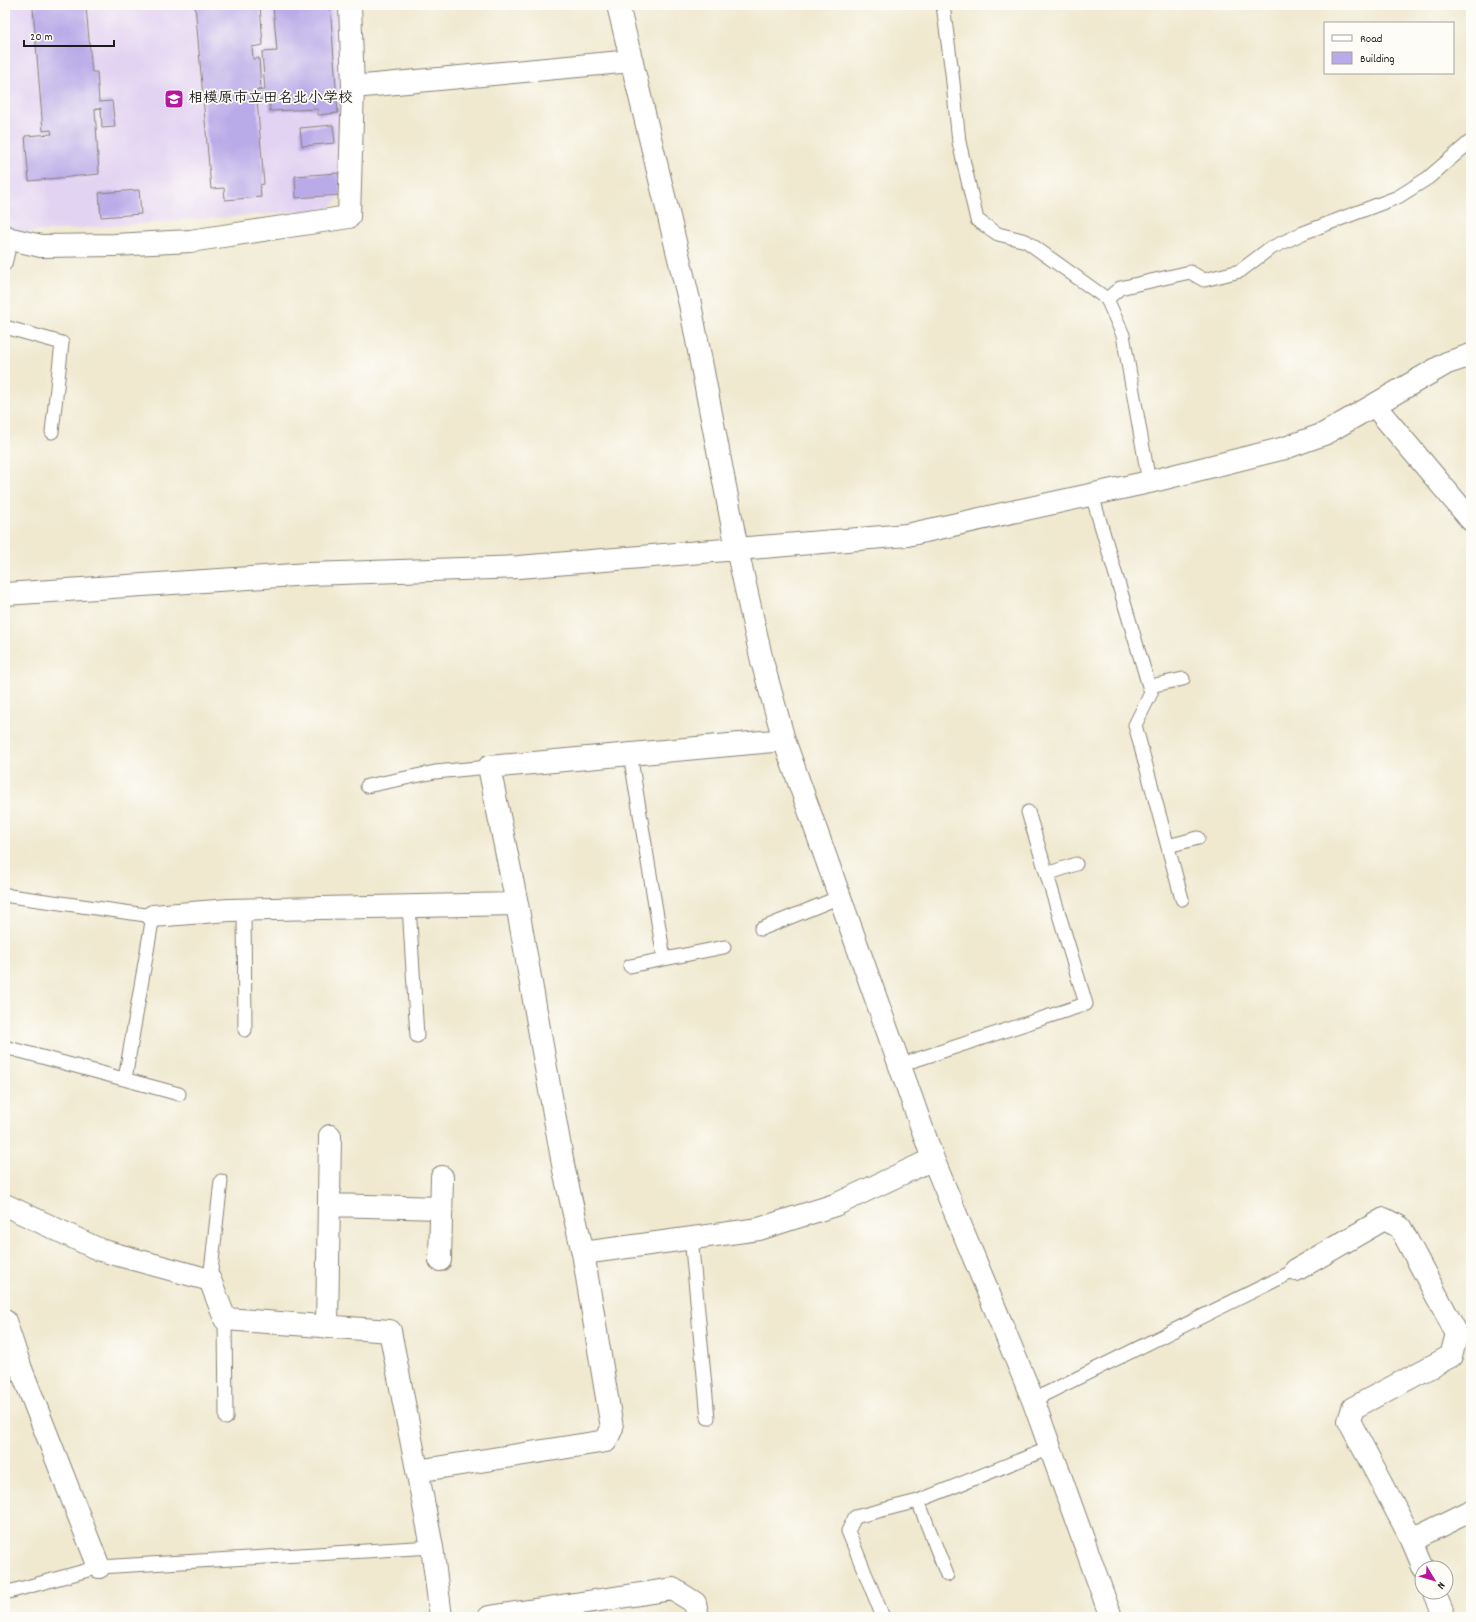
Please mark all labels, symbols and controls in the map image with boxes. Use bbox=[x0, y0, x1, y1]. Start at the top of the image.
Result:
scale bar bbox=[24, 22, 114, 48]
legend bbox=[1324, 22, 1454, 74]
text: 20 m bbox=[30, 29, 53, 46]
text: Road bbox=[1360, 31, 1382, 48]
text: Building bbox=[1360, 51, 1395, 68]
school or university icon: 相模原市立田名北小学校 bbox=[163, 88, 185, 110]
place label: 相模原市立田名北小学校 bbox=[188, 88, 353, 110]
north arrow bbox=[1414, 1560, 1454, 1600]
text: N bbox=[1432, 1578, 1448, 1592]

